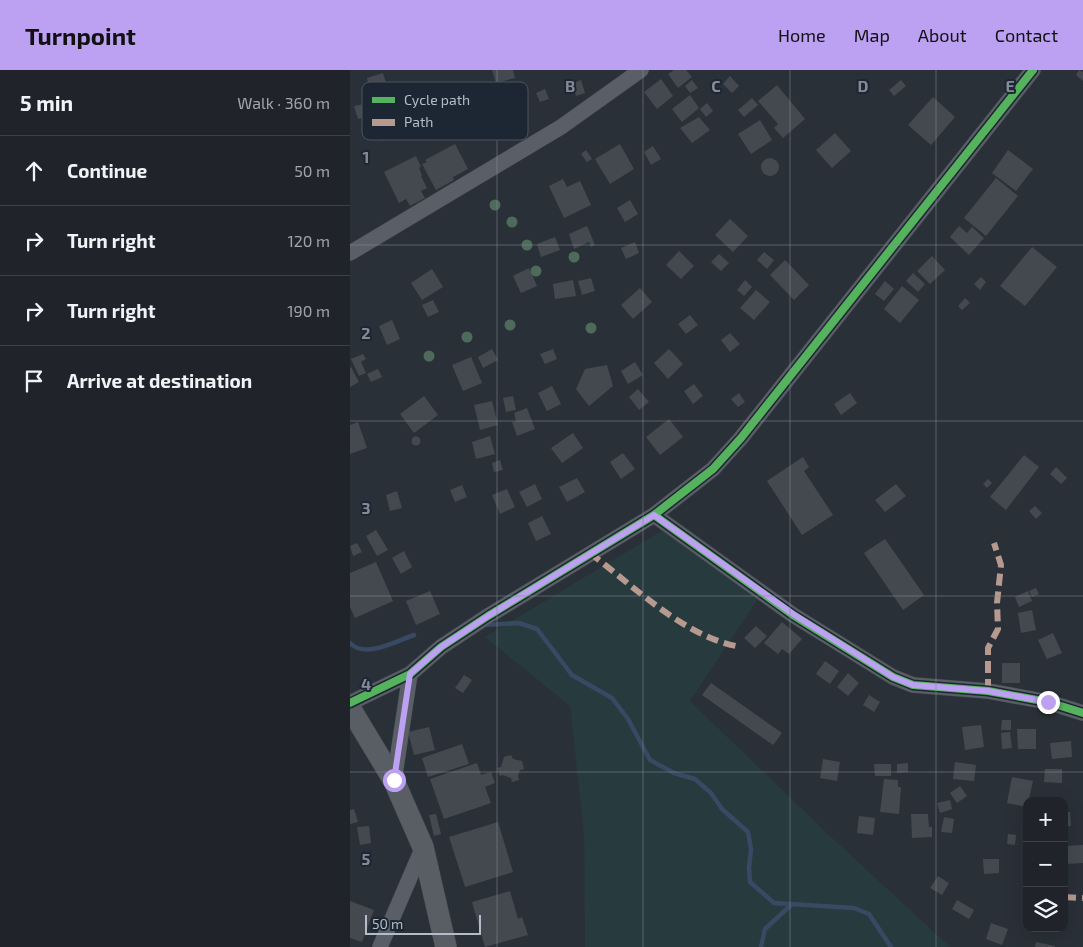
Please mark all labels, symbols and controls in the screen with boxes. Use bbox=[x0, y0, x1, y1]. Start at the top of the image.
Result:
text: Turnpoint bbox=[25, 21, 136, 50]
text: Home bbox=[778, 24, 826, 46]
text: Map bbox=[854, 24, 890, 46]
text: About bbox=[918, 24, 967, 46]
text: Contact bbox=[995, 24, 1058, 46]
text: B bbox=[565, 76, 575, 95]
text: C bbox=[711, 76, 721, 95]
text: D bbox=[858, 76, 869, 95]
text: E bbox=[1005, 76, 1015, 95]
legend bbox=[362, 82, 528, 140]
text: 5 min bbox=[20, 90, 73, 115]
text: Cycle path bbox=[404, 91, 470, 108]
text: Walk · 360 m bbox=[237, 93, 330, 112]
text: Path bbox=[404, 113, 433, 130]
text: 1 bbox=[363, 147, 369, 166]
icon: ahead bbox=[20, 157, 48, 185]
text: Continue bbox=[67, 159, 147, 182]
text: 50 m bbox=[294, 161, 330, 180]
icon: right bbox=[20, 227, 48, 255]
text: Turn right bbox=[67, 229, 155, 252]
text: 120 m bbox=[287, 231, 330, 250]
icon: right bbox=[20, 297, 48, 325]
text: Turn right bbox=[67, 299, 155, 322]
text: 190 m bbox=[287, 301, 330, 320]
text: 2 bbox=[361, 323, 371, 342]
icon: arrive bbox=[20, 367, 48, 395]
text: Arrive at destination bbox=[67, 369, 252, 392]
text: 3 bbox=[361, 498, 371, 517]
text: 4 bbox=[361, 674, 371, 693]
route end bbox=[1037, 691, 1060, 714]
route start bbox=[383, 769, 406, 792]
map controls bbox=[1023, 797, 1068, 932]
button: + bbox=[1023, 797, 1068, 842]
button: − bbox=[1023, 842, 1068, 887]
text: 5 bbox=[362, 849, 371, 868]
button: layers bbox=[1023, 887, 1068, 932]
scale bar bbox=[365, 912, 481, 935]
text: 50 m bbox=[372, 915, 403, 932]

